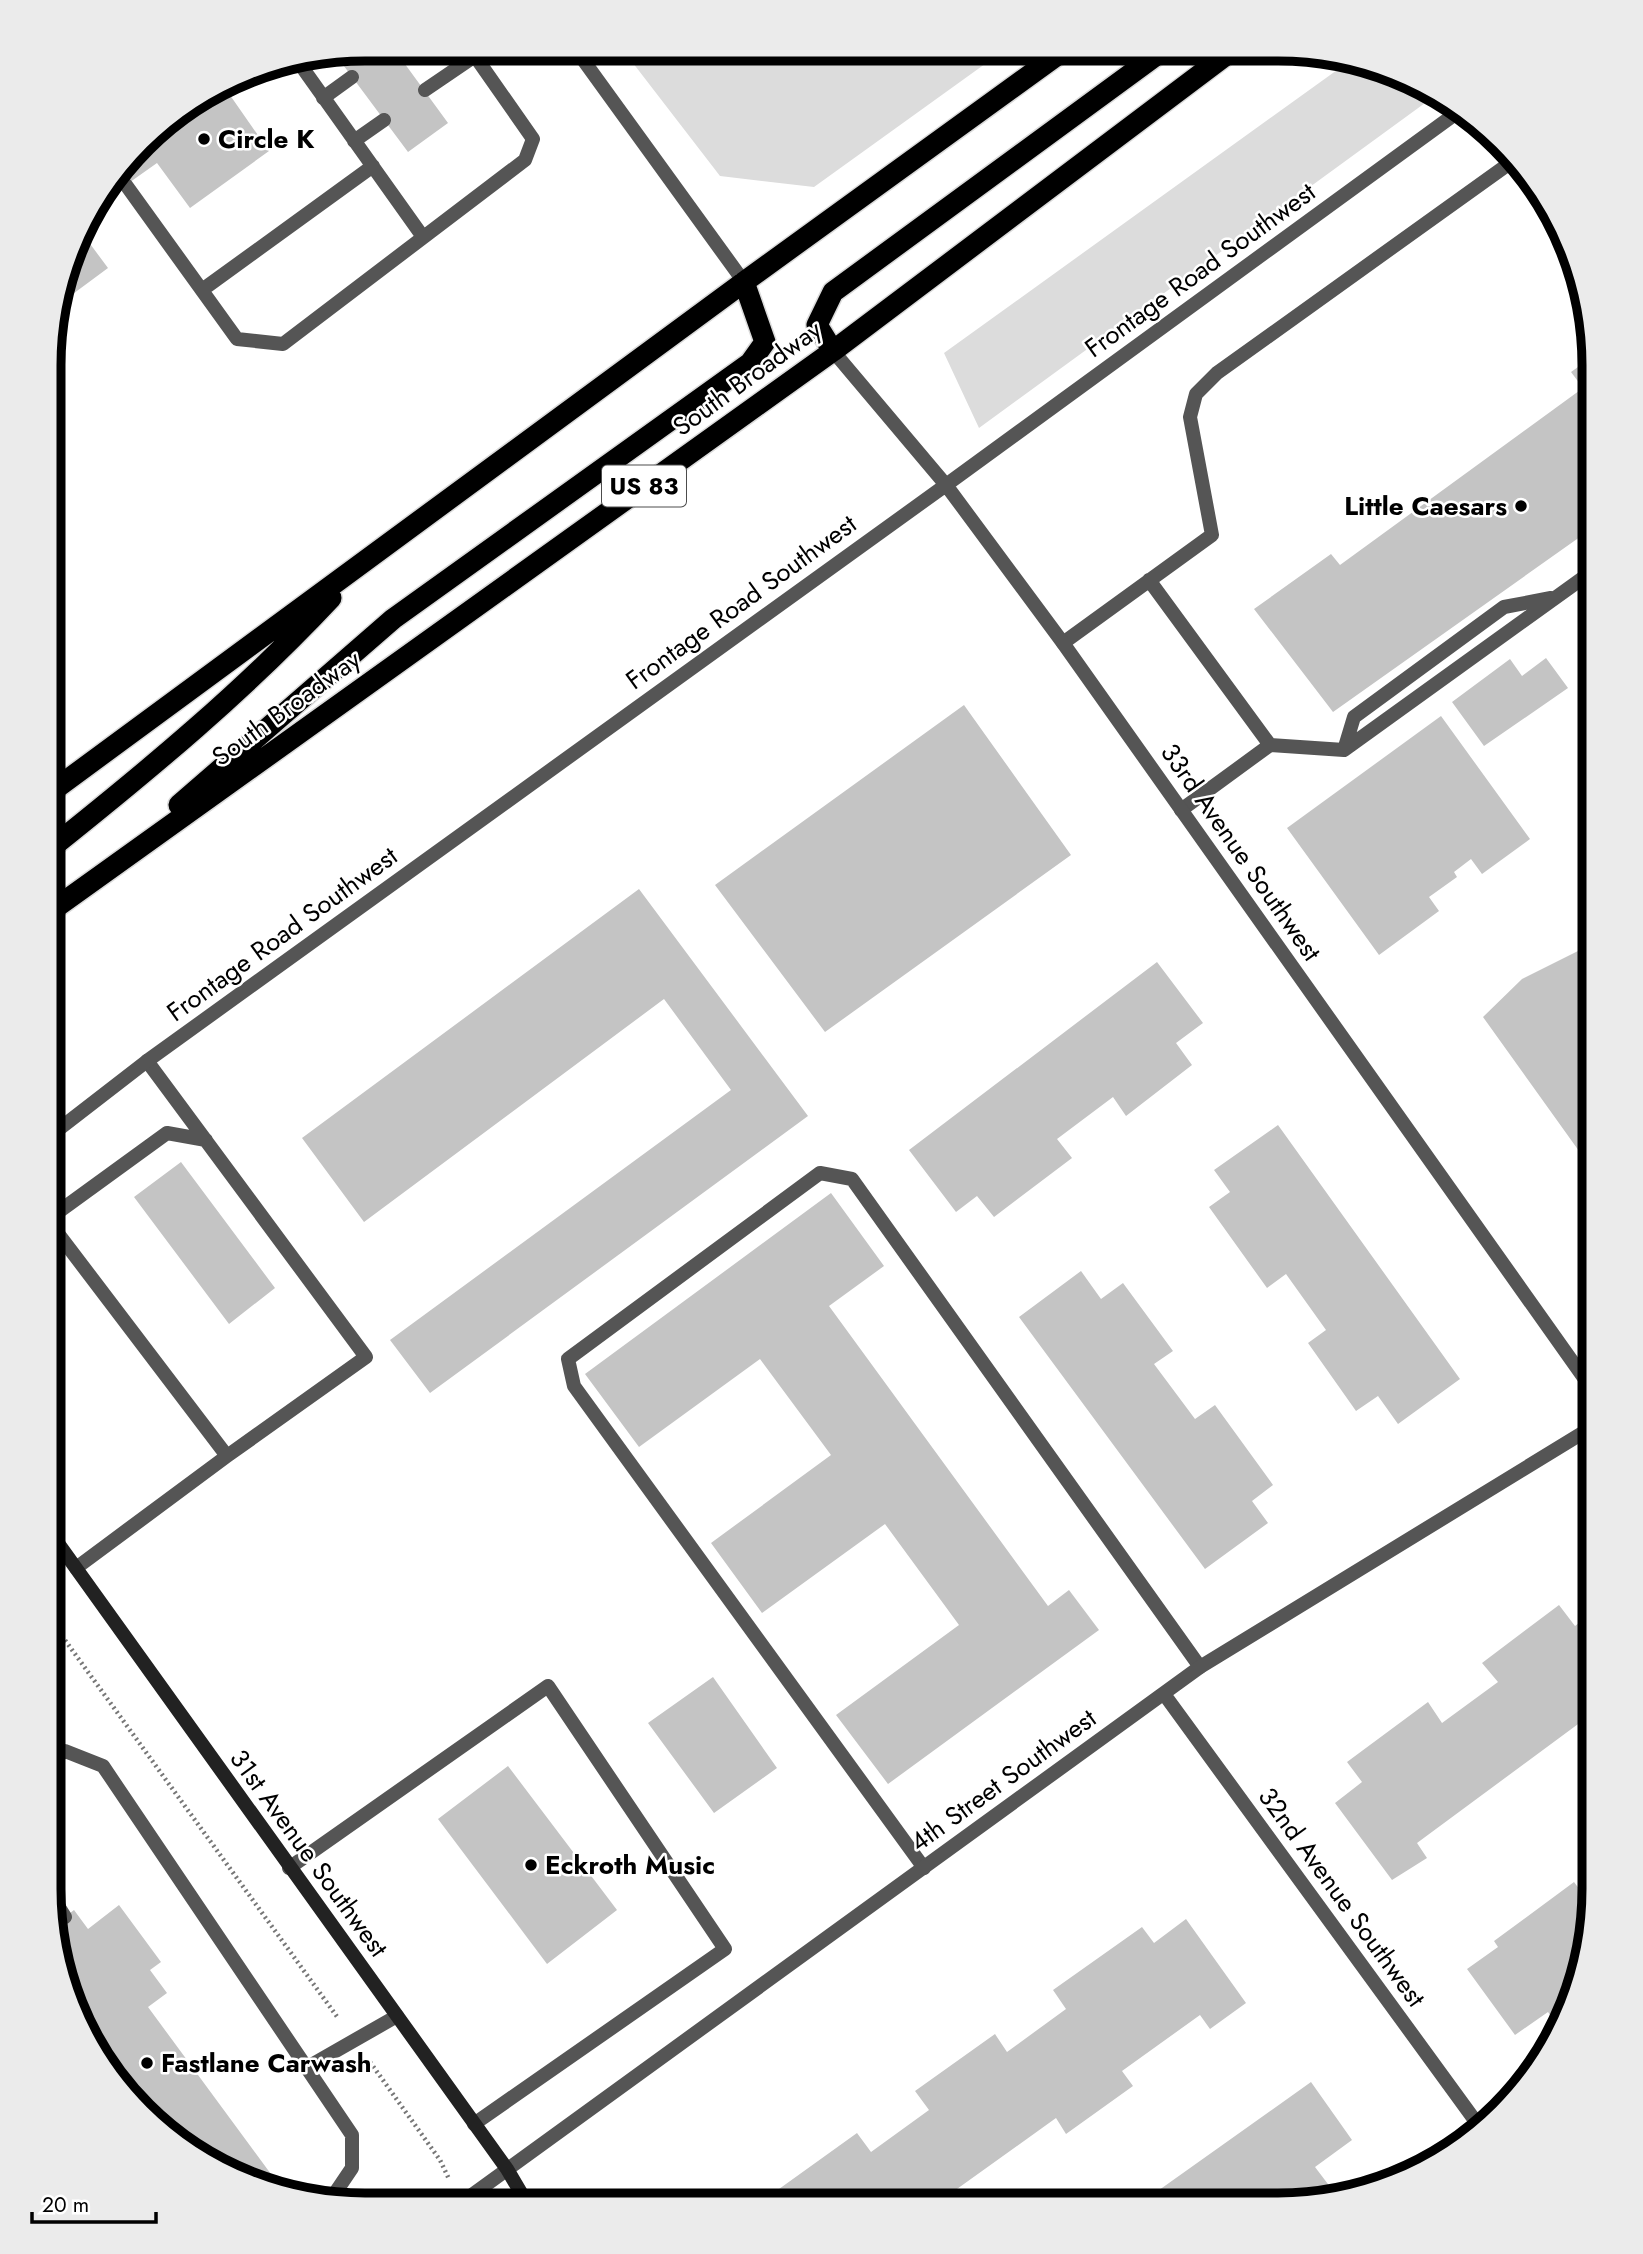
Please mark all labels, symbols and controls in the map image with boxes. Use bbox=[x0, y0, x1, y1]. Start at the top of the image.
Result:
place label: Circle K bbox=[218, 120, 315, 158]
marker: Circle K bbox=[196, 131, 212, 147]
street label: Frontage Road Southwest bbox=[1077, 173, 1324, 367]
street label: South Broadway bbox=[665, 311, 830, 445]
road number: US 83 bbox=[602, 466, 686, 506]
place label: Little Caesars bbox=[1344, 487, 1507, 525]
marker: Little Caesars bbox=[1513, 498, 1529, 514]
street label: Frontage Road Southwest bbox=[618, 505, 865, 699]
street label: South Broadway bbox=[204, 641, 369, 775]
street label: 33rd Avenue Southwest bbox=[1151, 735, 1331, 969]
street label: Frontage Road Southwest bbox=[159, 837, 406, 1031]
street label: 4th Street Southwest bbox=[902, 1699, 1105, 1861]
street label: 31st Avenue Southwest bbox=[221, 1741, 398, 1965]
street label: 32nd Avenue Southwest bbox=[1249, 1779, 1435, 2015]
place label: Eckroth Music bbox=[545, 1846, 715, 1884]
marker: Eckroth Music bbox=[523, 1857, 539, 1873]
place label: Fastlane Carwash bbox=[161, 2044, 372, 2082]
marker: Fastlane Carwash bbox=[139, 2055, 155, 2071]
scale bar bbox=[32, 2180, 156, 2224]
text: 20 m bbox=[42, 2190, 89, 2220]

